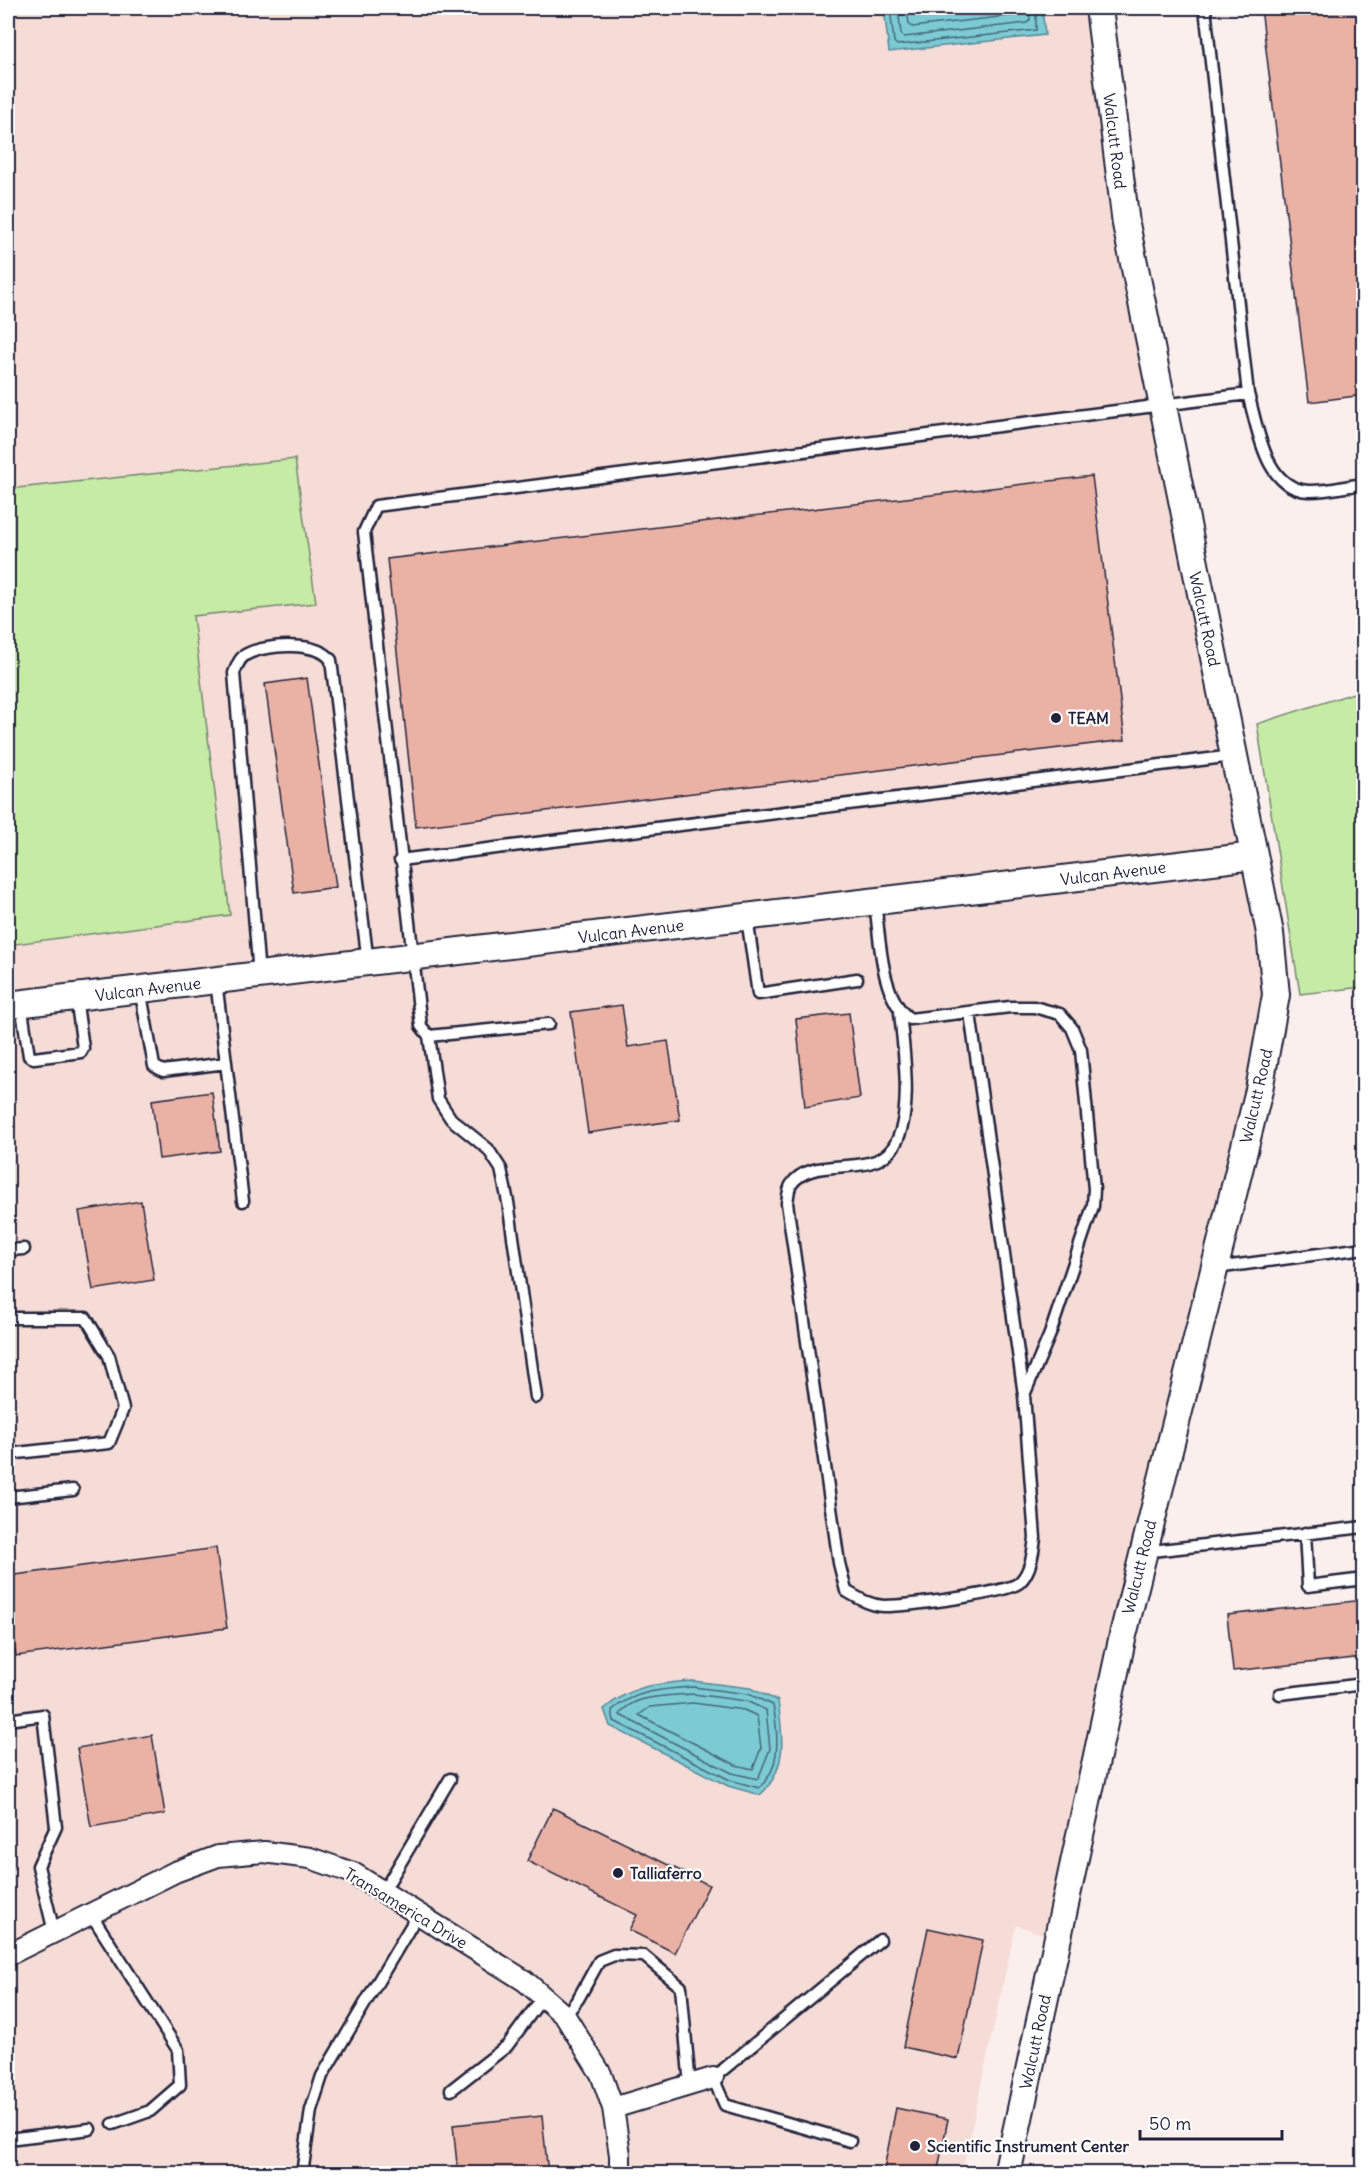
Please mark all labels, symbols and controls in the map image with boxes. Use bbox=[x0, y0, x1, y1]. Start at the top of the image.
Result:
street label: Walcutt Road bbox=[1099, 92, 1131, 190]
street label: Walcutt Road bbox=[1185, 570, 1225, 668]
place label: TEAM bbox=[1068, 708, 1109, 728]
marker: TEAM bbox=[1049, 711, 1063, 725]
street label: Vulcan Avenue bbox=[1059, 857, 1167, 889]
street label: Vulcan Avenue bbox=[577, 915, 685, 947]
street label: Vulcan Avenue bbox=[94, 973, 202, 1005]
street label: Walcutt Road bbox=[1235, 1047, 1277, 1145]
street label: Walcutt Road bbox=[1118, 1518, 1160, 1616]
street label: Transamerica Drive bbox=[341, 1863, 471, 1953]
place label: Talliaferro bbox=[630, 1863, 702, 1883]
marker: Talliaferro bbox=[611, 1866, 625, 1880]
street label: Walcutt Road bbox=[1015, 1993, 1055, 2091]
scale bar bbox=[1140, 2103, 1282, 2141]
text: 50 m bbox=[1149, 2112, 1191, 2135]
place label: Scientific Instrument Center bbox=[927, 2136, 1129, 2156]
marker: Scientific Instrument Center bbox=[908, 2139, 922, 2153]

